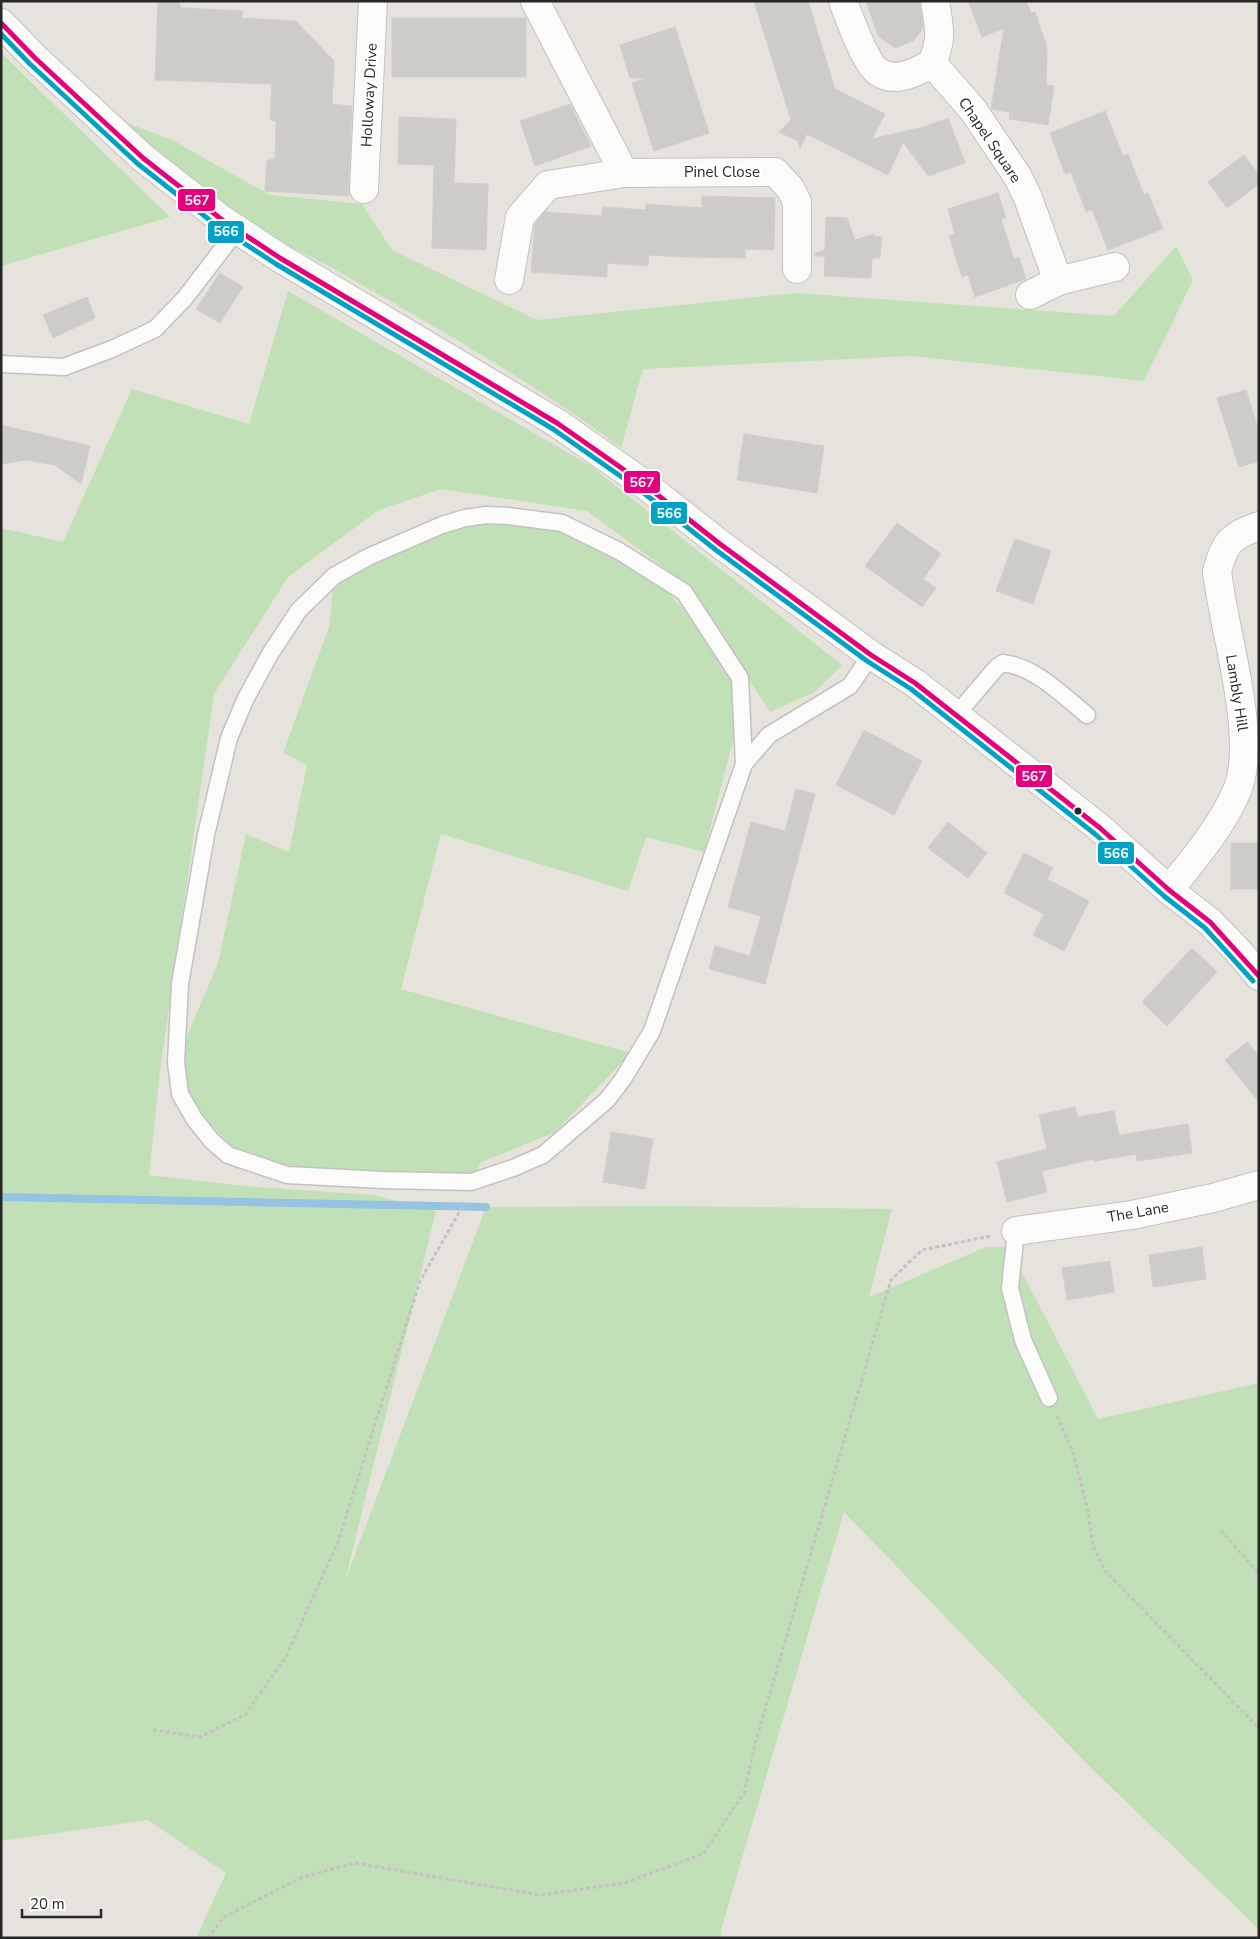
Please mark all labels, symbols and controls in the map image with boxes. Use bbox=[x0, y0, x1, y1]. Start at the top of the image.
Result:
street label: Holloway Drive bbox=[356, 42, 382, 148]
street label: Chapel Square bbox=[954, 93, 1026, 187]
street label: Pinel Close bbox=[684, 162, 760, 182]
line badge: 567 bbox=[177, 188, 216, 212]
text: 567 bbox=[184, 191, 210, 210]
line badge: 566 bbox=[207, 220, 245, 244]
text: 566 bbox=[213, 222, 239, 241]
line badge: 567 bbox=[623, 470, 661, 494]
text: 567 bbox=[629, 473, 655, 492]
line badge: 566 bbox=[650, 501, 688, 525]
text: 566 bbox=[656, 504, 682, 523]
street label: Lambly Hill bbox=[1221, 653, 1253, 733]
line badge: 567 bbox=[1015, 764, 1053, 788]
text: 567 bbox=[1021, 767, 1047, 786]
unlabelled marker bbox=[1073, 806, 1083, 816]
line badge: 566 bbox=[1097, 841, 1135, 865]
text: 566 bbox=[1103, 844, 1129, 863]
street label: The Lane bbox=[1106, 1197, 1170, 1227]
scale bar bbox=[22, 1886, 101, 1918]
text: 20 m bbox=[30, 1894, 65, 1914]

